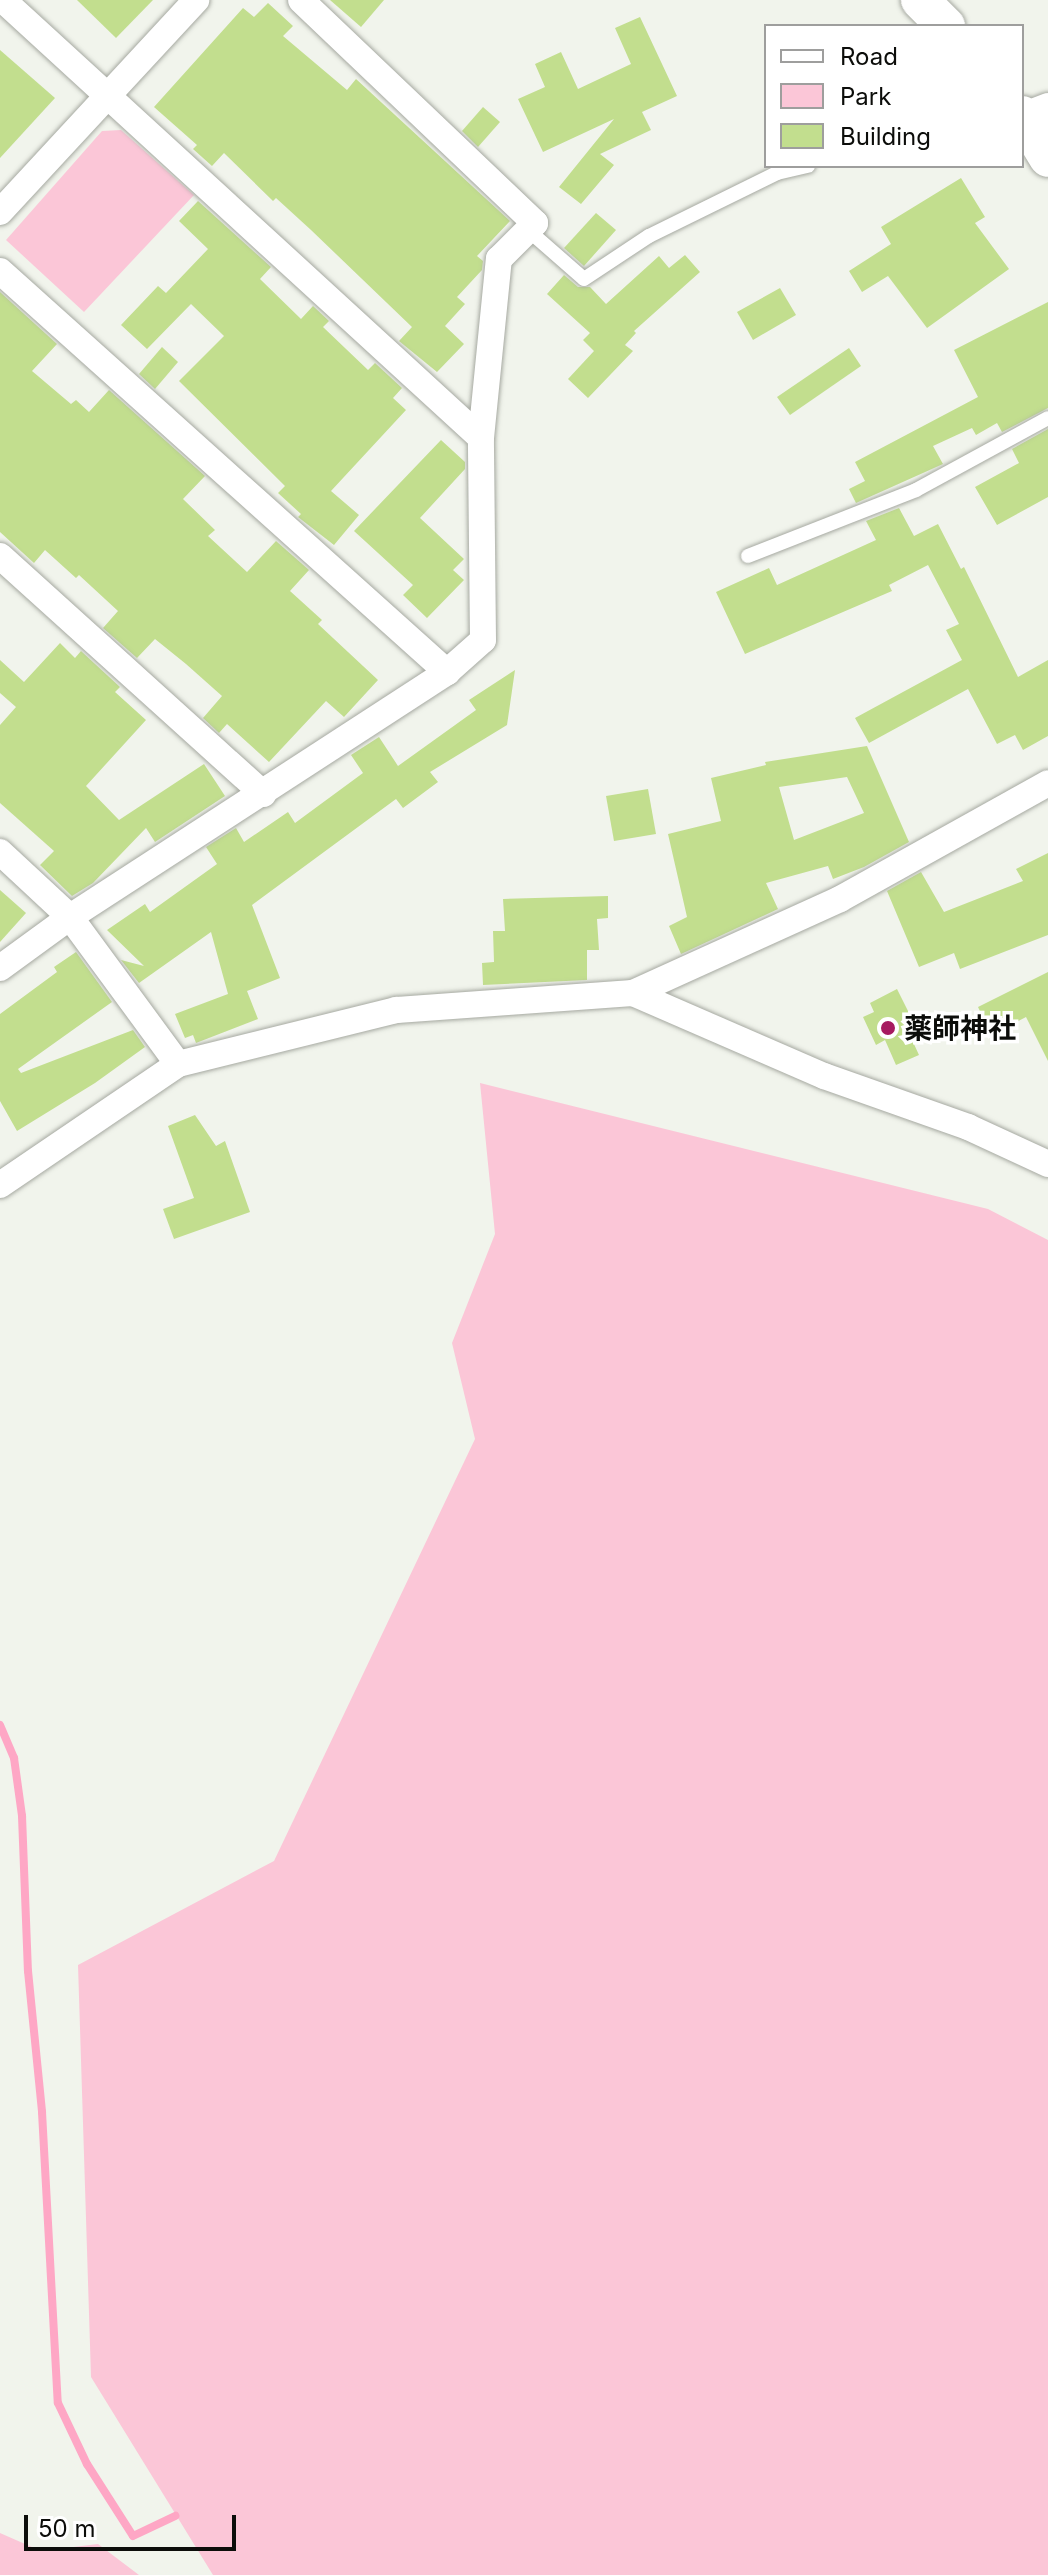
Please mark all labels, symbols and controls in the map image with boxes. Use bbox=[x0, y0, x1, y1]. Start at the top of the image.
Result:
legend bbox=[764, 24, 1024, 168]
text: Road bbox=[840, 42, 898, 71]
text: Park bbox=[840, 82, 891, 111]
text: Building bbox=[840, 122, 931, 151]
place label: 薬師神社 bbox=[904, 1011, 1016, 1045]
marker: 薬師神社 bbox=[879, 1019, 897, 1037]
scale bar bbox=[28, 2499, 240, 2549]
text: 50 m bbox=[38, 2514, 96, 2543]

